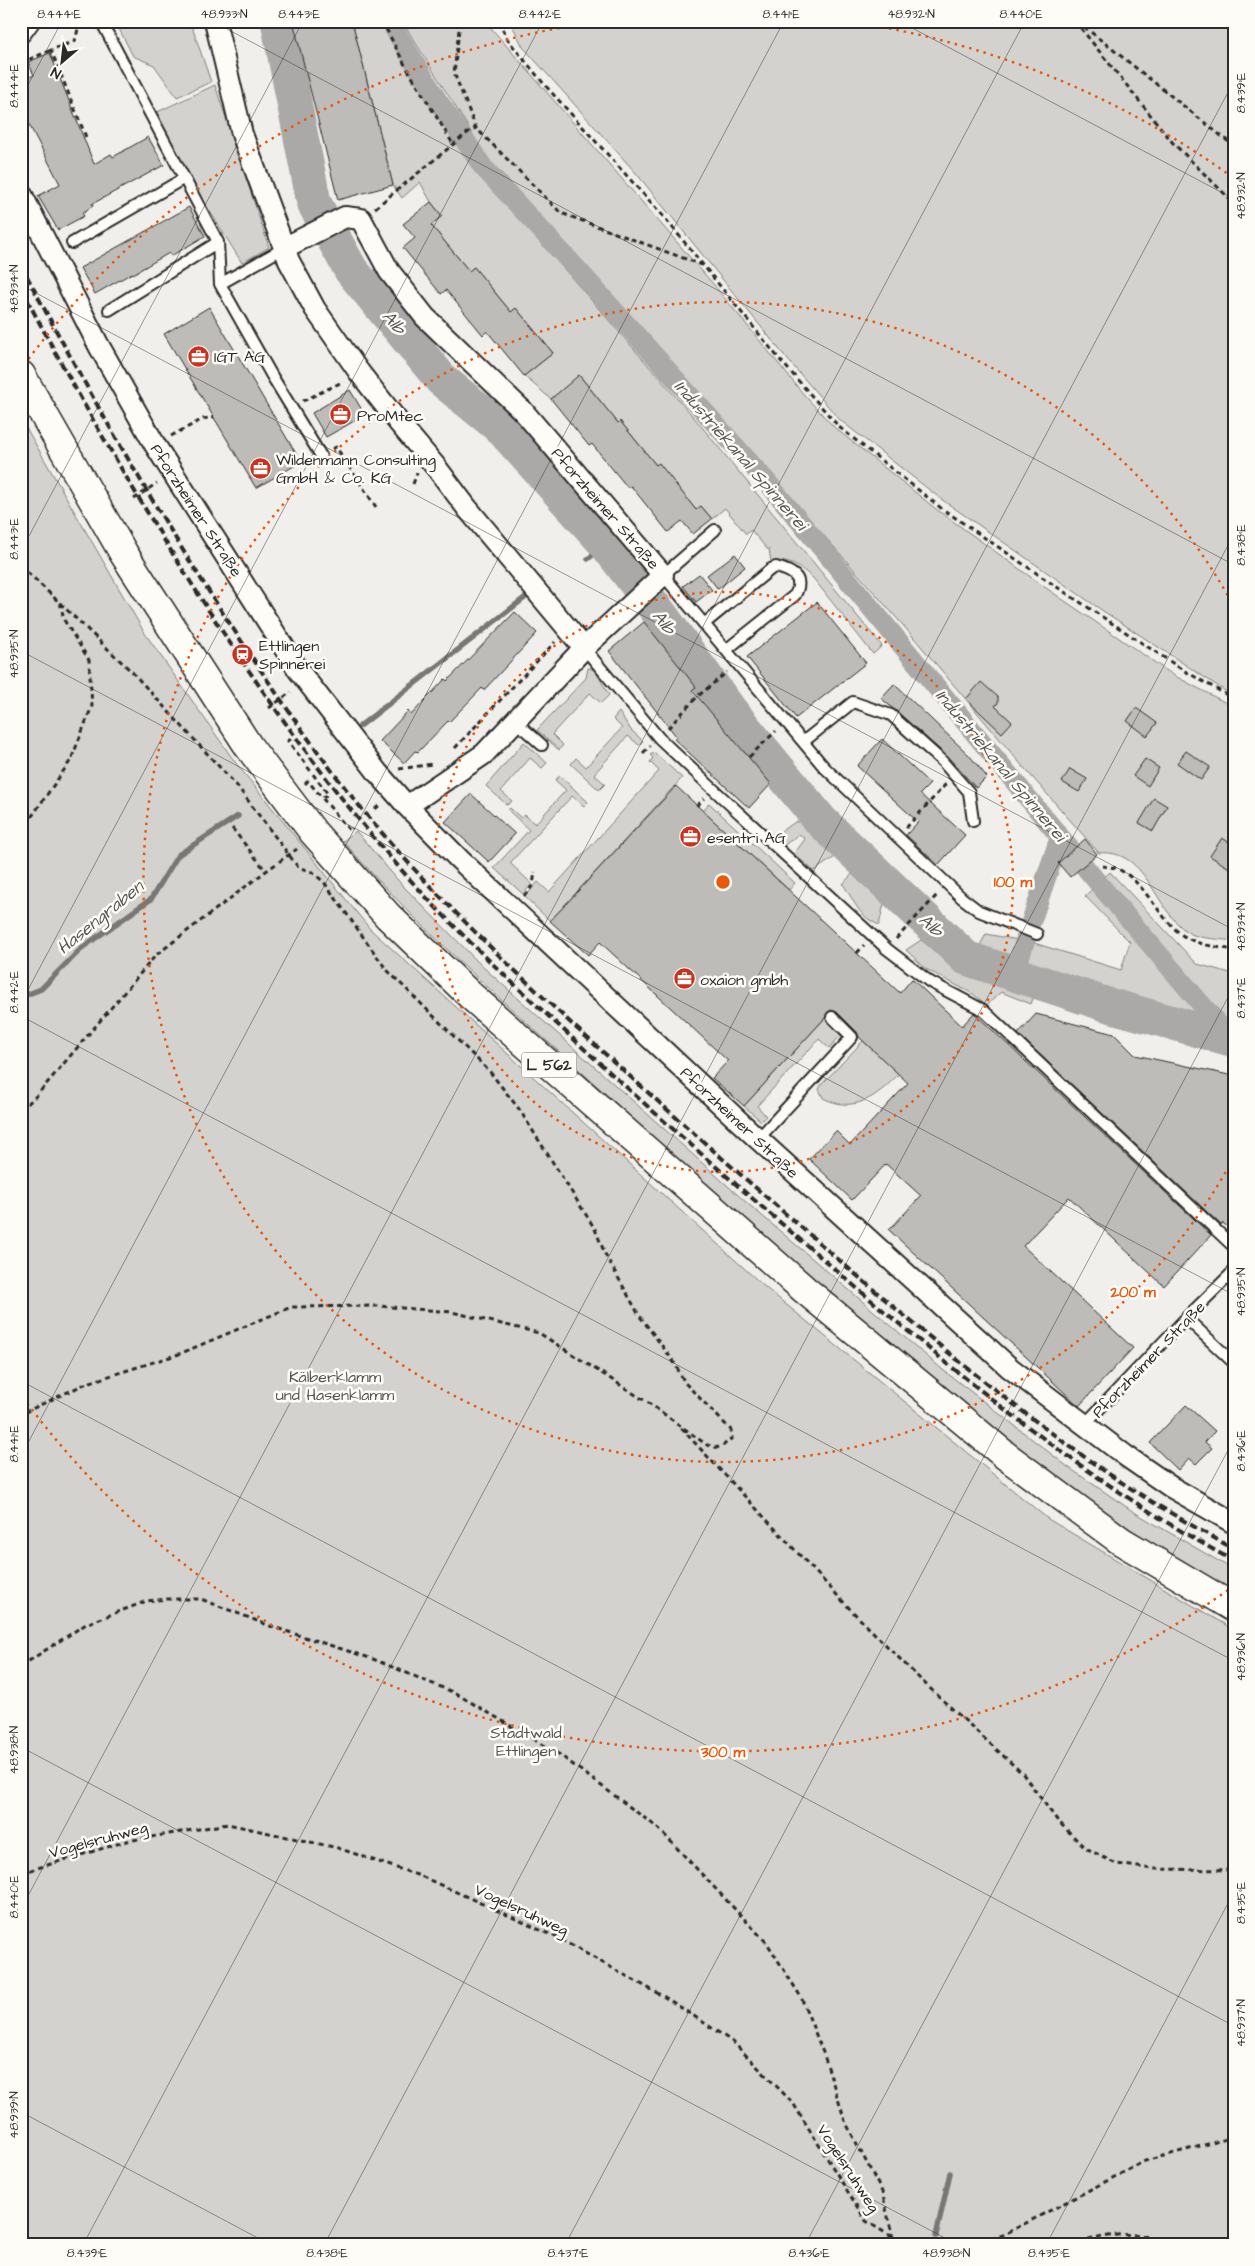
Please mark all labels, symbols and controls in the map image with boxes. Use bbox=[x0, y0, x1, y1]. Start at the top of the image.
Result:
text: 8.444°E bbox=[37, 6, 81, 23]
text: 48.933°N bbox=[201, 6, 248, 23]
text: 8.443°E bbox=[278, 6, 320, 23]
text: 8.442°E bbox=[519, 6, 561, 23]
text: 8.441°E bbox=[762, 6, 800, 23]
text: 48.932°N bbox=[887, 6, 935, 23]
text: 8.440°E bbox=[999, 6, 1043, 23]
north arrow bbox=[38, 38, 88, 88]
text: N bbox=[48, 62, 65, 83]
text: 8.444°E bbox=[6, 64, 23, 108]
text: 8.439°E bbox=[1233, 73, 1250, 113]
text: 48.932°N bbox=[1233, 172, 1250, 220]
text: 48.934°N bbox=[6, 264, 23, 313]
water label: Alb bbox=[376, 305, 412, 341]
office icon: IGT AG bbox=[186, 344, 210, 368]
place label: IGT AG bbox=[214, 346, 265, 368]
water label: Industriekanal Spinnerei bbox=[668, 375, 814, 538]
office icon: ProMtec bbox=[329, 403, 353, 427]
place label: ProMtec bbox=[357, 405, 424, 427]
street label: Pforzheimer Straße bbox=[145, 440, 248, 582]
street label: Pforzheimer Straße bbox=[546, 443, 664, 574]
place label: Wildenmann Consulting GmbH & Co. KG bbox=[276, 449, 436, 489]
office icon: Wildenmann Consulting GmbH & Co. KG bbox=[248, 456, 272, 480]
text: 8.443°E bbox=[6, 518, 23, 560]
text: 8.438°E bbox=[1233, 524, 1250, 566]
water label: Alb bbox=[646, 605, 682, 641]
text: 48.935°N bbox=[6, 629, 23, 679]
place label: Ettlingen Spinnerei bbox=[259, 635, 326, 675]
station icon: Ettlingen Spinnerei bbox=[231, 642, 255, 666]
water label: Industriekanal Spinnerei bbox=[929, 684, 1073, 849]
office icon: esentri AG bbox=[679, 825, 703, 849]
place label: esentri AG bbox=[707, 827, 786, 849]
text: 100 m bbox=[994, 872, 1033, 893]
water label: Hasengraben bbox=[52, 873, 151, 961]
centre of rings bbox=[714, 873, 732, 891]
text: 48.934°N bbox=[1233, 902, 1250, 951]
water label: Alb bbox=[913, 908, 950, 944]
office icon: oxaion gmbh bbox=[672, 967, 696, 991]
place label: oxaion gmbh bbox=[700, 969, 788, 992]
text: 8.442°E bbox=[6, 971, 23, 1013]
text: 8.437°E bbox=[1233, 978, 1250, 1018]
road number: L 562 bbox=[522, 1052, 576, 1078]
street label: Pforzheimer Straße bbox=[675, 1062, 804, 1184]
text: 48.935°N bbox=[1233, 1267, 1250, 1317]
text: 200 m bbox=[1109, 1282, 1156, 1303]
street label: Pforzheimer Straße bbox=[1087, 1296, 1211, 1423]
park label: Kälberklamm und Hasenklamm bbox=[276, 1366, 395, 1406]
text: 8.441°E bbox=[6, 1425, 23, 1463]
text: 8.436°E bbox=[1233, 1430, 1250, 1472]
text: 48.936°N bbox=[1233, 1632, 1250, 1681]
park label: Stadtwald Ettlingen bbox=[490, 1722, 562, 1763]
text: 48.938°N bbox=[6, 1725, 23, 1774]
text: 300 m bbox=[700, 1742, 745, 1763]
street label: Vogelsruhweg bbox=[47, 1816, 150, 1865]
text: 8.440°E bbox=[6, 1875, 23, 1919]
street label: Vogelsruhweg bbox=[471, 1879, 572, 1942]
text: 8.435°E bbox=[1233, 1882, 1250, 1924]
text: 48.937°N bbox=[1233, 1998, 1250, 2047]
text: 48.939°N bbox=[6, 2091, 23, 2139]
street label: Vogelsruhweg bbox=[811, 2120, 885, 2218]
text: 8.439°E bbox=[67, 2245, 107, 2262]
text: 8.438°E bbox=[306, 2245, 348, 2262]
text: 8.437°E bbox=[548, 2245, 588, 2262]
text: 8.436°E bbox=[788, 2245, 830, 2262]
text: 48.938°N bbox=[922, 2245, 971, 2262]
text: 8.435°E bbox=[1028, 2245, 1070, 2262]

